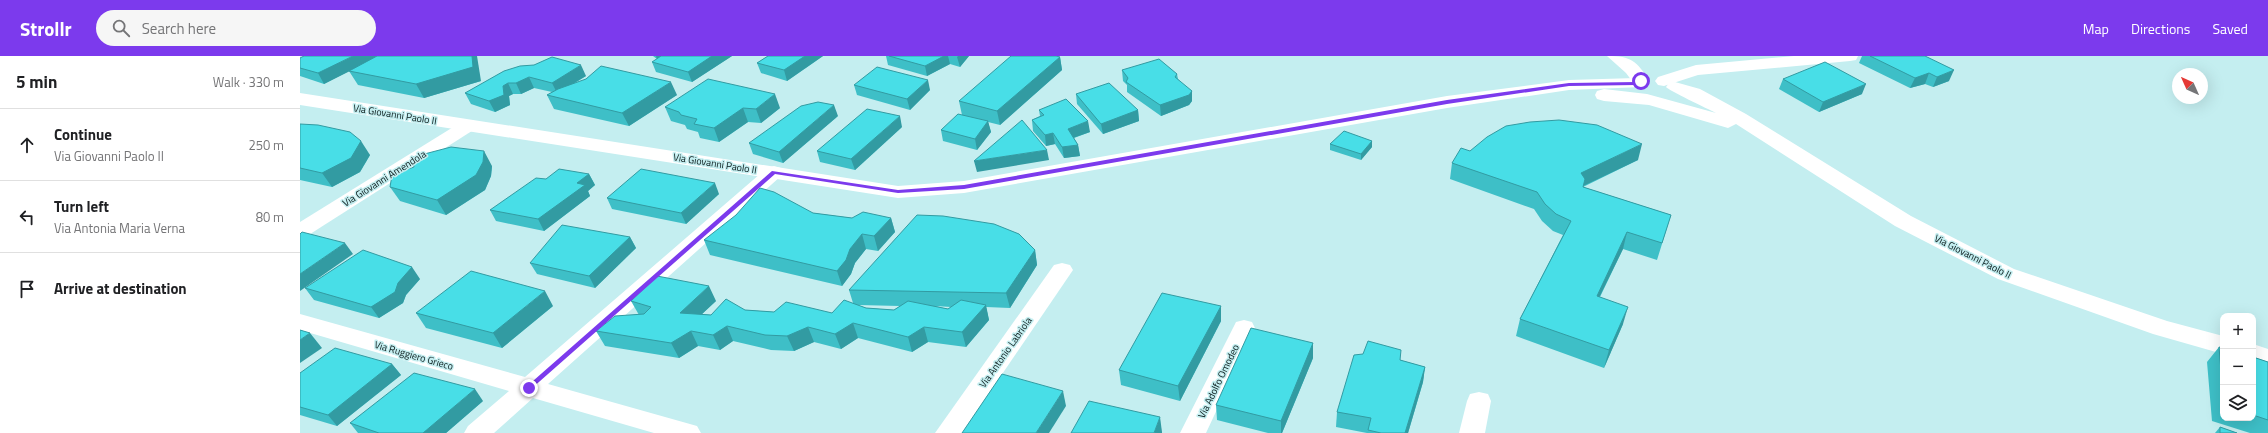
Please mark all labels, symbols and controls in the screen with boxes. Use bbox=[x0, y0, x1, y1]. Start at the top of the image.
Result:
search box bbox=[96, 10, 376, 46]
text: Strollr bbox=[20, 14, 72, 43]
icon: search bbox=[110, 17, 132, 39]
text: Search here bbox=[142, 17, 216, 40]
text: Map bbox=[2083, 18, 2109, 39]
text: Directions bbox=[2131, 18, 2190, 39]
text: Saved bbox=[2212, 18, 2248, 39]
north arrow bbox=[2172, 68, 2208, 104]
text: 5 min bbox=[16, 69, 57, 95]
text: Walk · 330 m bbox=[213, 72, 284, 92]
route start bbox=[1632, 72, 1650, 90]
street label: Via Giovanni Paolo II bbox=[352, 100, 438, 129]
text: Continue bbox=[54, 123, 112, 146]
icon: ahead bbox=[16, 134, 38, 156]
text: 250 m bbox=[248, 135, 284, 155]
text: Via Giovanni Paolo II bbox=[54, 146, 164, 166]
street label: Via Giovanni Amendola bbox=[339, 147, 429, 210]
street label: Via Giovanni Paolo II bbox=[672, 149, 758, 178]
text: Turn left bbox=[54, 195, 109, 218]
icon: left bbox=[16, 206, 38, 228]
text: 80 m bbox=[256, 207, 284, 227]
text: Via Antonia Maria Verna bbox=[54, 218, 185, 238]
street label: Via Giovanni Paolo II bbox=[1932, 231, 2014, 282]
text: Arrive at destination bbox=[54, 277, 187, 300]
icon: arrive bbox=[16, 278, 38, 300]
map controls bbox=[2220, 313, 2256, 421]
button: + bbox=[2220, 313, 2256, 349]
street label: Via Antonio Labriola bbox=[975, 314, 1036, 391]
street label: Via Ruggiero Grieco bbox=[373, 337, 455, 374]
street label: Via Adolfo Omodeo bbox=[1194, 342, 1243, 421]
button: − bbox=[2220, 349, 2256, 385]
route end bbox=[520, 379, 538, 397]
button: layers bbox=[2220, 385, 2256, 421]

